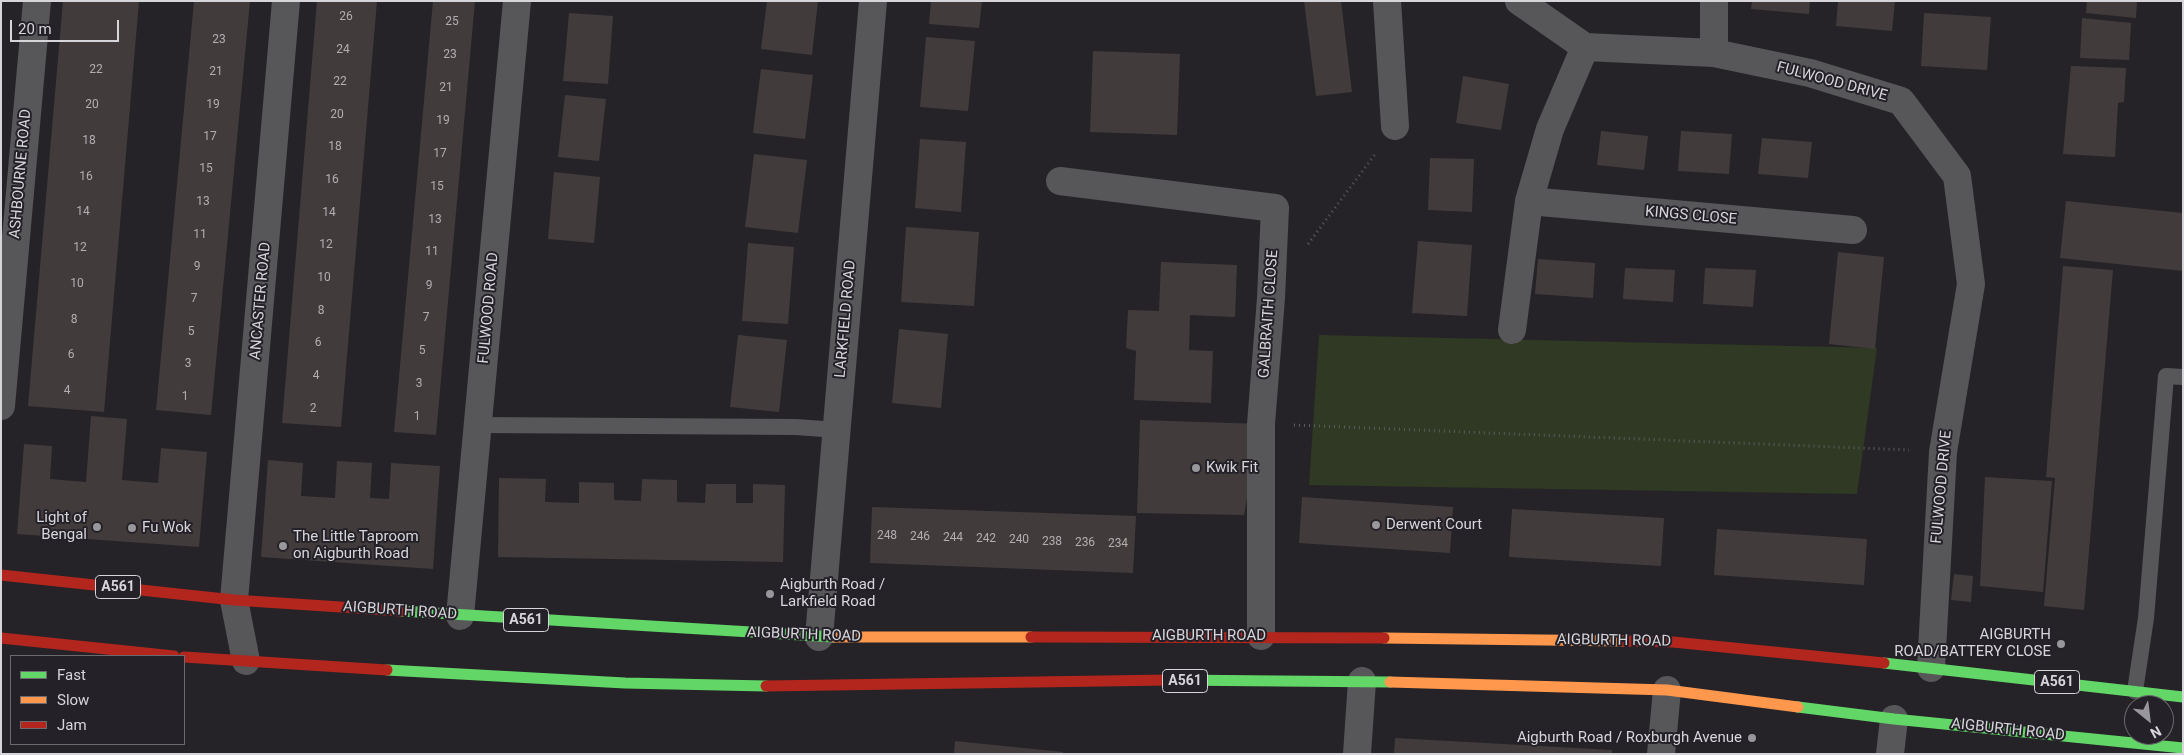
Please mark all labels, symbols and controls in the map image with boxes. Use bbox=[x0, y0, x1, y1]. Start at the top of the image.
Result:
scale bar bbox=[12, 10, 121, 42]
house number: 26 bbox=[339, 10, 353, 24]
house number: 25 bbox=[445, 15, 459, 29]
text: 20 m bbox=[18, 20, 52, 38]
house number: 23 bbox=[212, 33, 226, 47]
house number: 24 bbox=[336, 43, 350, 57]
house number: 23 bbox=[443, 48, 457, 62]
street label: FULWOOD DRIVE bbox=[1775, 59, 1889, 105]
house number: 22 bbox=[89, 63, 103, 77]
house number: 21 bbox=[209, 65, 223, 79]
house number: 22 bbox=[333, 75, 347, 89]
house number: 21 bbox=[439, 81, 453, 95]
house number: 20 bbox=[85, 98, 99, 112]
house number: 19 bbox=[206, 98, 220, 112]
street label: ASHBOURNE ROAD bbox=[6, 108, 36, 240]
house number: 20 bbox=[330, 108, 344, 122]
house number: 19 bbox=[436, 114, 450, 128]
house number: 17 bbox=[203, 130, 217, 144]
house number: 18 bbox=[82, 134, 96, 148]
house number: 18 bbox=[328, 140, 342, 154]
house number: 17 bbox=[433, 147, 447, 161]
house number: 15 bbox=[199, 162, 213, 176]
house number: 16 bbox=[79, 170, 93, 184]
house number: 16 bbox=[325, 173, 339, 187]
house number: 15 bbox=[430, 180, 444, 194]
house number: 13 bbox=[196, 195, 210, 209]
street label: KINGS CLOSE bbox=[1644, 203, 1738, 229]
house number: 14 bbox=[76, 205, 90, 219]
house number: 14 bbox=[322, 206, 336, 220]
house number: 13 bbox=[428, 213, 442, 227]
house number: 11 bbox=[193, 228, 207, 242]
house number: 12 bbox=[319, 238, 333, 252]
house number: 12 bbox=[73, 241, 87, 255]
street label: ANCASTER ROAD bbox=[247, 241, 275, 361]
house number: 11 bbox=[425, 245, 439, 259]
street label: GALBRAITH CLOSE bbox=[1256, 249, 1282, 379]
street label: FULWOOD ROAD bbox=[475, 252, 503, 364]
street label: LARKFIELD ROAD bbox=[832, 259, 860, 379]
house number: 9 bbox=[194, 260, 200, 274]
house number: 10 bbox=[317, 271, 331, 285]
house number: 10 bbox=[70, 277, 84, 291]
house number: 9 bbox=[426, 279, 432, 293]
house number: 7 bbox=[191, 292, 197, 306]
house number: 8 bbox=[318, 304, 324, 318]
house number: 7 bbox=[423, 311, 429, 325]
house number: 8 bbox=[71, 313, 77, 327]
house number: 5 bbox=[188, 325, 194, 339]
house number: 6 bbox=[315, 336, 321, 350]
house number: 5 bbox=[419, 344, 425, 358]
house number: 6 bbox=[68, 348, 74, 362]
house number: 3 bbox=[185, 357, 191, 371]
house number: 4 bbox=[313, 369, 319, 383]
house number: 3 bbox=[416, 377, 422, 391]
house number: 4 bbox=[64, 384, 70, 398]
house number: 1 bbox=[182, 390, 188, 404]
house number: 2 bbox=[310, 402, 316, 416]
house number: 1 bbox=[414, 410, 420, 424]
street label: FULWOOD DRIVE bbox=[1928, 430, 1956, 544]
place label: Kwik Fit bbox=[1206, 459, 1258, 477]
marker: Kwik Fit bbox=[1190, 462, 1202, 474]
place label: Light of Bengal bbox=[36, 509, 87, 544]
place label: Derwent Court bbox=[1386, 516, 1482, 534]
place label: Fu Wok bbox=[142, 519, 191, 537]
marker: Derwent Court bbox=[1370, 519, 1382, 531]
marker: Light of Bengal bbox=[91, 521, 103, 533]
marker: Fu Wok bbox=[126, 522, 138, 534]
place label: The Little Taproom on Aigburth Road bbox=[293, 528, 419, 563]
house number: 248 bbox=[877, 529, 897, 543]
house number: 246 bbox=[910, 530, 930, 544]
house number: 244 bbox=[943, 531, 963, 545]
house number: 242 bbox=[976, 532, 996, 546]
house number: 240 bbox=[1009, 533, 1029, 547]
house number: 238 bbox=[1042, 535, 1062, 549]
house number: 236 bbox=[1075, 536, 1095, 550]
house number: 234 bbox=[1108, 537, 1128, 551]
marker: The Little Taproom on Aigburth Road bbox=[277, 540, 289, 552]
road number: A561 bbox=[96, 576, 140, 598]
place label: Aigburth Road / Larkfield Road bbox=[780, 576, 885, 611]
marker: Aigburth Road / Larkfield Road bbox=[764, 588, 776, 600]
street label: AIGBURTH ROAD bbox=[342, 598, 458, 624]
road number: A561 bbox=[504, 608, 548, 632]
street label: AIGBURTH ROAD bbox=[747, 624, 861, 646]
place label: AIGBURTH ROAD/BATTERY CLOSE bbox=[1894, 626, 2051, 661]
street label: AIGBURTH ROAD bbox=[1152, 627, 1266, 645]
street label: AIGBURTH ROAD bbox=[1557, 631, 1671, 651]
marker: AIGBURTH ROAD/BATTERY CLOSE bbox=[2055, 638, 2067, 650]
legend bbox=[10, 655, 185, 745]
text: Fast bbox=[57, 666, 86, 684]
road number: A561 bbox=[1162, 669, 1208, 692]
road number: A561 bbox=[2034, 670, 2080, 694]
text: Slow bbox=[57, 691, 89, 709]
north arrow bbox=[2124, 695, 2174, 745]
street label: AIGBURTH ROAD bbox=[1950, 715, 2066, 745]
text: Jam bbox=[57, 716, 87, 734]
text: N bbox=[2148, 723, 2164, 742]
place label: Aigburth Road / Roxburgh Avenue bbox=[1517, 729, 1742, 747]
marker: Aigburth Road / Roxburgh Avenue bbox=[1746, 732, 1758, 744]

